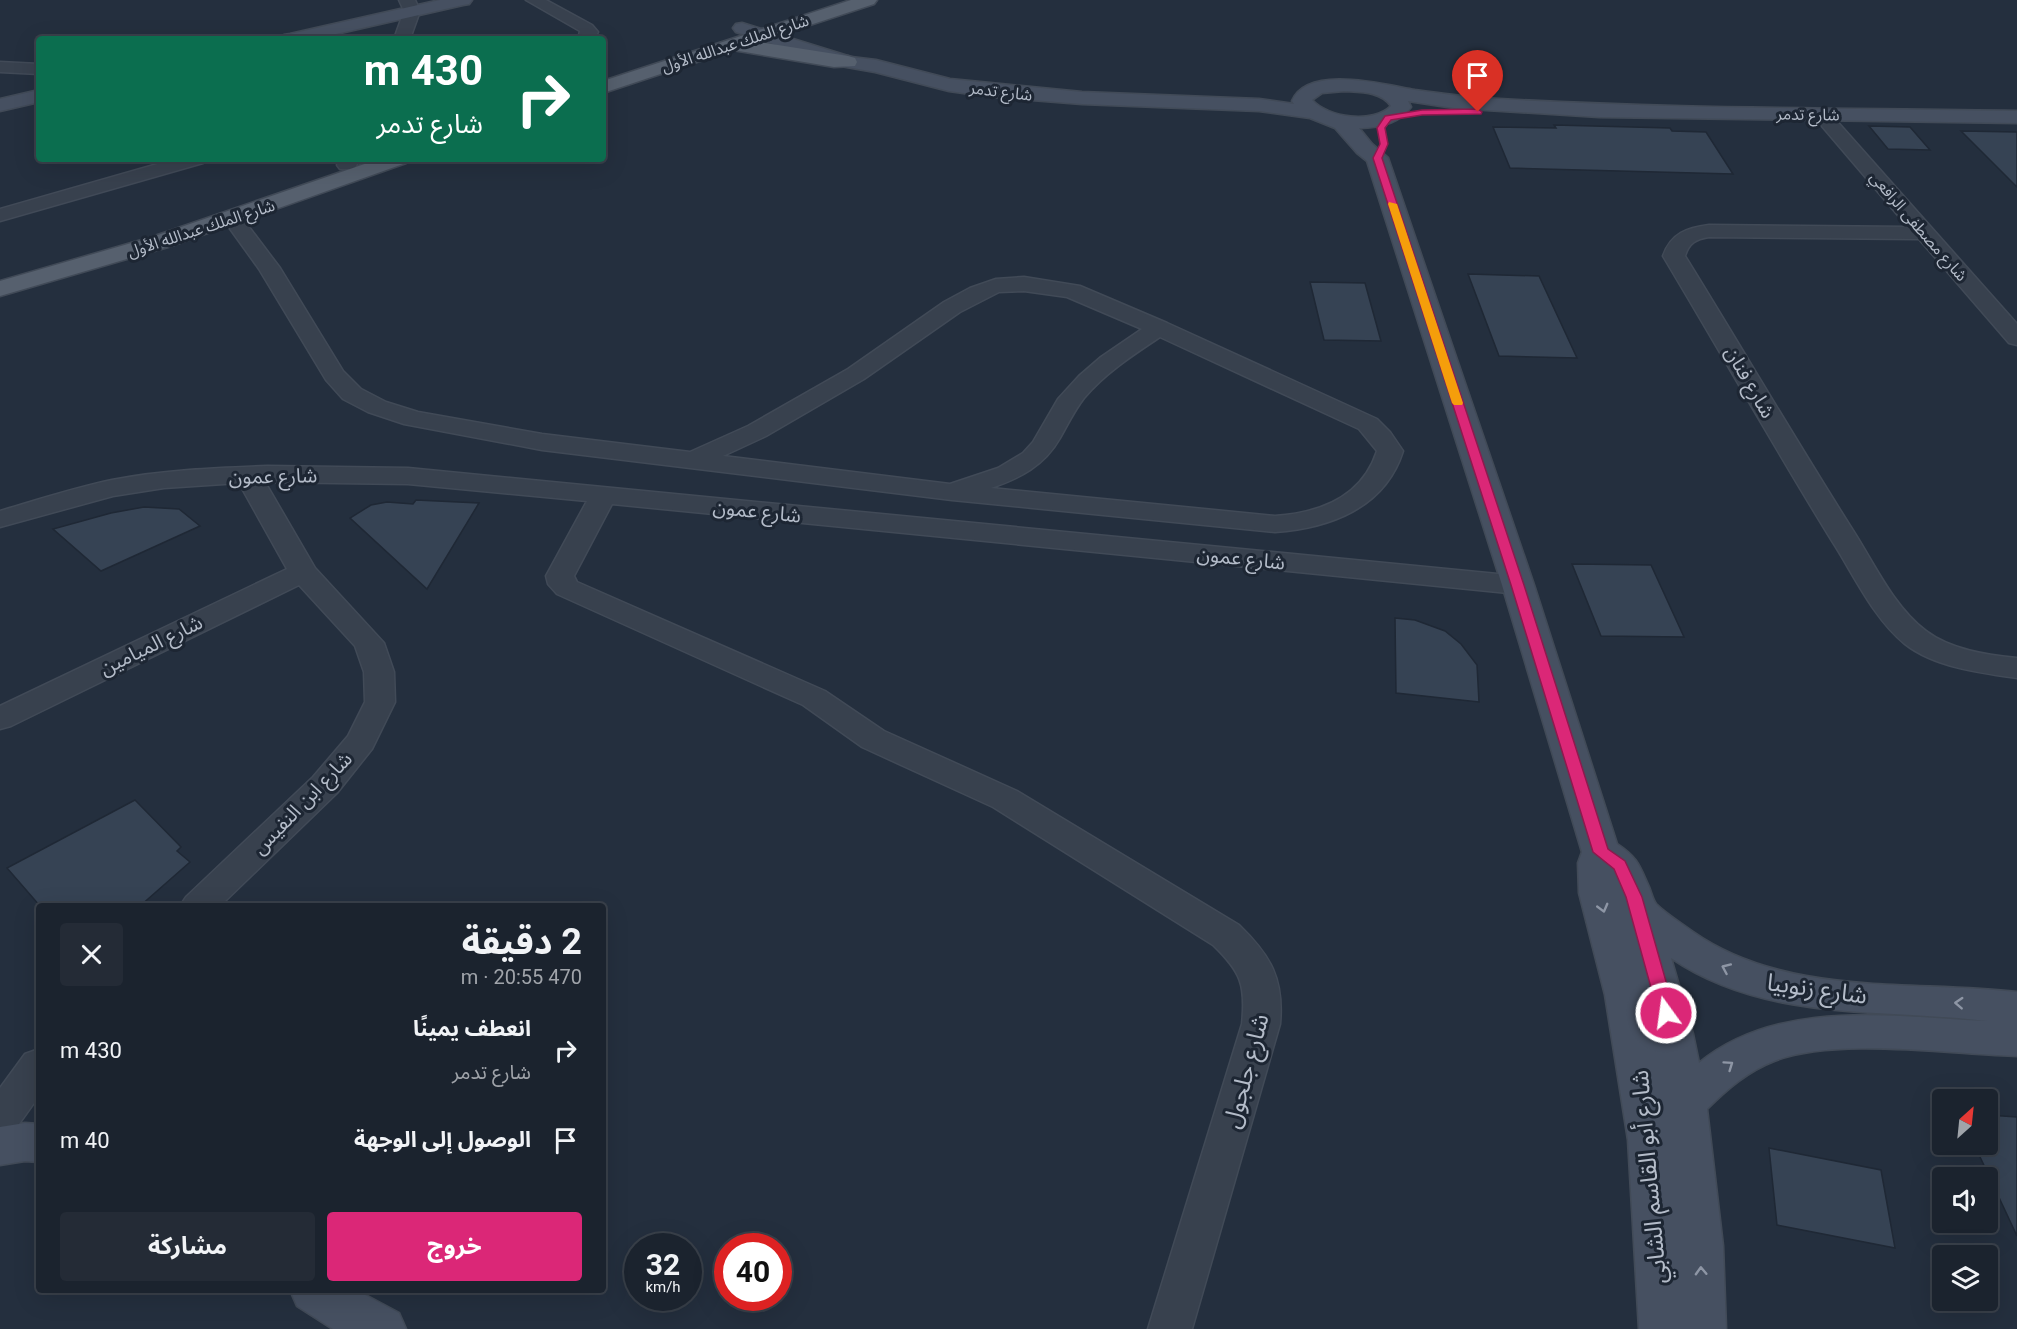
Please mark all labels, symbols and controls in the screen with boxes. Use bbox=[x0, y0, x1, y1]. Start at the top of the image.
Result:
street label: شارع الملك عبدالله الأول bbox=[659, 11, 812, 79]
text: 430 m bbox=[364, 46, 483, 95]
pin bbox=[1452, 50, 1503, 112]
icon: arrive bbox=[1461, 59, 1494, 92]
icon: right bbox=[504, 60, 582, 138]
street label: شارع تدمر bbox=[967, 78, 1033, 108]
street label: شارع تدمر bbox=[1775, 104, 1840, 128]
text: شارع تدمر bbox=[376, 108, 483, 140]
street label: شارع مصطفى الرافعي bbox=[1864, 168, 1971, 287]
street label: شارع الملك عبدالله الأول bbox=[125, 196, 278, 264]
street label: شارع فنان bbox=[1717, 342, 1780, 424]
street label: شارع عمون bbox=[228, 463, 318, 492]
street label: شارع عمون bbox=[711, 494, 802, 531]
street label: شارع عمون bbox=[1195, 541, 1286, 578]
street label: شارع الميامين bbox=[96, 610, 208, 683]
street label: شارع ابن النفيس bbox=[247, 747, 359, 861]
one-way arrow bbox=[1596, 902, 1608, 913]
text: 2 دقيقة bbox=[462, 921, 582, 963]
button: close bbox=[60, 923, 123, 986]
one-way arrow bbox=[1721, 964, 1732, 976]
text: 470 m · 20:55 bbox=[461, 965, 582, 989]
street label: شارع زنوبيا bbox=[1765, 968, 1869, 1013]
position arrow bbox=[1634, 981, 1698, 1045]
one-way arrow bbox=[1954, 996, 1963, 1009]
street label: شارع جلجول bbox=[1217, 1011, 1278, 1132]
text: انعطف يمينًا bbox=[413, 1016, 531, 1041]
icon: right bbox=[549, 1034, 582, 1067]
text: 430 m bbox=[60, 1038, 122, 1063]
text: شارع تدمر bbox=[452, 1060, 531, 1084]
one-way arrow bbox=[1722, 1061, 1733, 1072]
street label: شارع أبو القاسم الشابي bbox=[1624, 1068, 1677, 1285]
north arrow bbox=[1932, 1089, 1998, 1155]
map controls bbox=[1932, 1089, 1998, 1311]
icon: arrive bbox=[549, 1124, 582, 1157]
text: الوصول إلى الوجهة bbox=[354, 1127, 531, 1152]
text: 40 m bbox=[60, 1128, 110, 1153]
button: sound bbox=[1932, 1167, 1998, 1233]
button: مشاركة bbox=[60, 1212, 315, 1281]
button: خروج bbox=[327, 1212, 582, 1281]
speed limit sign: 40 bbox=[714, 1233, 792, 1311]
button: layers bbox=[1932, 1245, 1998, 1311]
text: 32 bbox=[646, 1247, 680, 1282]
one-way arrow bbox=[1694, 1266, 1707, 1275]
text: km/h bbox=[645, 1278, 681, 1296]

